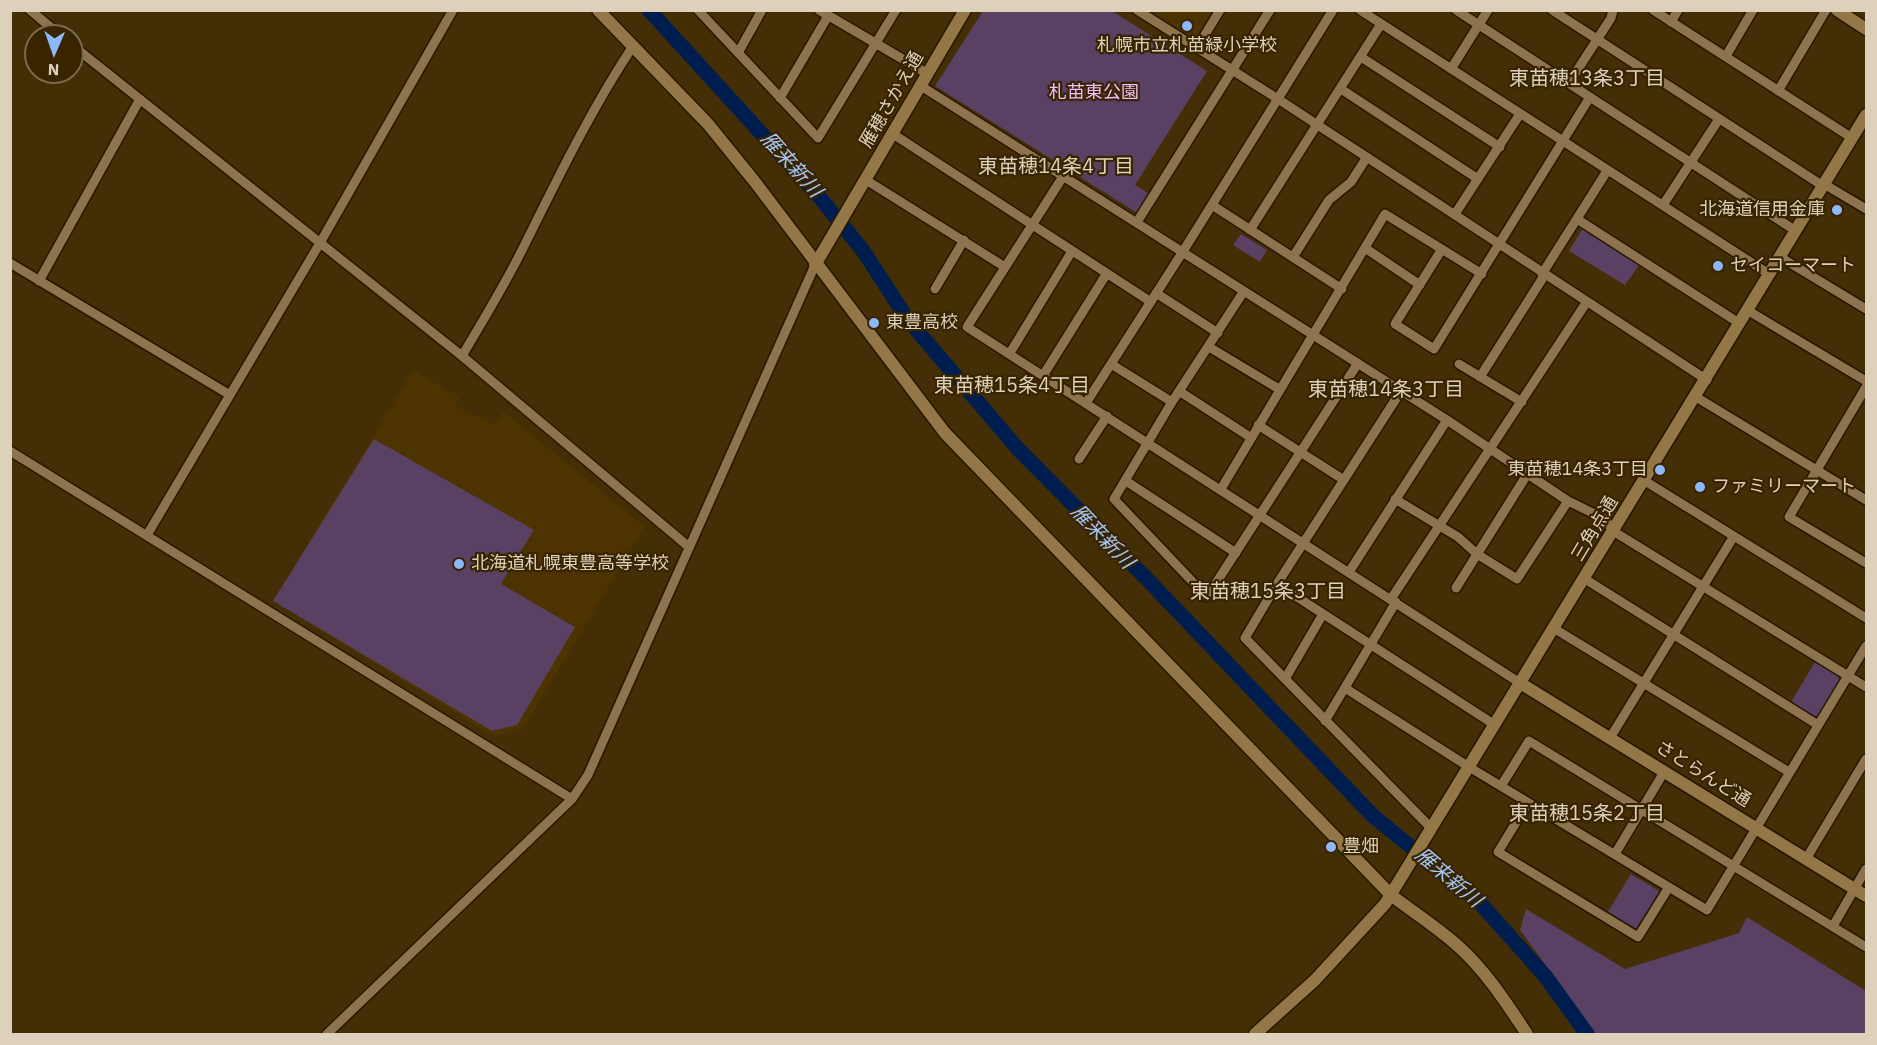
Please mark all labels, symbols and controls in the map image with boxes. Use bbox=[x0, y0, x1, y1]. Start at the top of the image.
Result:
marker: 札幌市立札苗緑小学校 bbox=[1180, 19, 1194, 33]
north arrow bbox=[24, 24, 84, 84]
place label: 札幌市立札苗緑小学校 bbox=[1097, 35, 1277, 57]
street label: 雁穂さかえ通 bbox=[856, 48, 928, 152]
text: N bbox=[47, 60, 60, 80]
district label: 東苗穂13条3丁目 bbox=[1509, 67, 1665, 91]
park label: 札苗東公園 bbox=[1049, 82, 1139, 104]
water label: 雁来新川 bbox=[755, 127, 827, 203]
district label: 東苗穂14条4丁目 bbox=[978, 155, 1134, 179]
place label: 北海道信用金庫 bbox=[1699, 199, 1825, 221]
marker: 北海道信用金庫 bbox=[1830, 203, 1844, 217]
place label: セイコーマート bbox=[1730, 255, 1856, 277]
marker: セイコーマート bbox=[1711, 259, 1725, 273]
place label: 東豊高校 bbox=[886, 312, 958, 334]
marker: 東豊高校 bbox=[867, 316, 881, 330]
district label: 東苗穂15条4丁目 bbox=[934, 374, 1090, 398]
district label: 東苗穂14条3丁目 bbox=[1308, 378, 1464, 402]
place label: 東苗穂14条3丁目 bbox=[1508, 459, 1648, 481]
marker: 東苗穂14条3丁目 bbox=[1653, 463, 1667, 477]
place label: ファミリーマート bbox=[1712, 476, 1856, 498]
marker: ファミリーマート bbox=[1693, 480, 1707, 494]
street label: 三角点通 bbox=[1567, 493, 1623, 565]
water label: 雁来新川 bbox=[1066, 500, 1138, 574]
place label: 北海道札幌東豊高等学校 bbox=[471, 553, 669, 575]
marker: 北海道札幌東豊高等学校 bbox=[452, 557, 466, 571]
district label: 東苗穂15条3丁目 bbox=[1190, 580, 1346, 604]
street label: さとらんど通 bbox=[1651, 736, 1755, 812]
district label: 東苗穂15条2丁目 bbox=[1509, 802, 1665, 826]
place label: 豊畑 bbox=[1343, 836, 1379, 858]
marker: 豊畑 bbox=[1324, 840, 1338, 854]
water label: 雁来新川 bbox=[1410, 843, 1486, 913]

